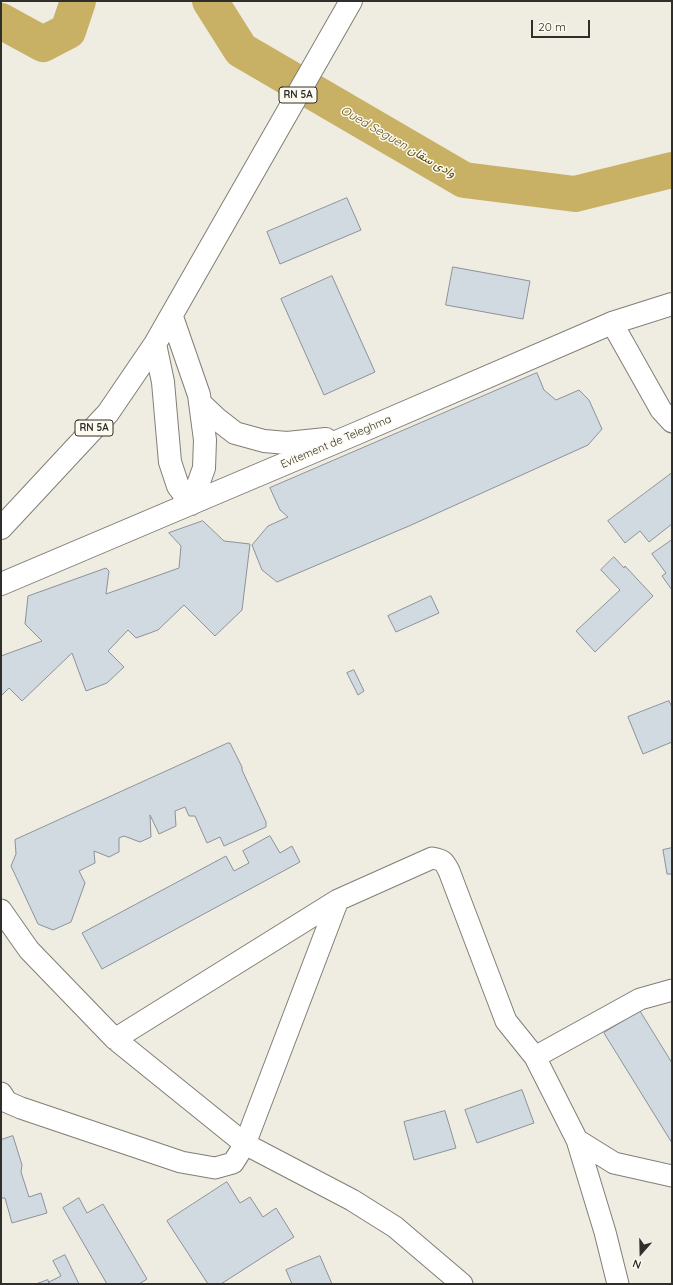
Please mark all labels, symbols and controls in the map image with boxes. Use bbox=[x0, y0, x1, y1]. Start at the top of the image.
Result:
scale bar bbox=[533, 12, 592, 38]
text: 20 m bbox=[538, 19, 566, 34]
road number: RN 5A bbox=[279, 87, 317, 103]
water label: Oued Seguen وادى سقان bbox=[338, 103, 458, 181]
street label: Evitement de Teleghma bbox=[279, 413, 393, 471]
road number: RN 5A bbox=[75, 420, 113, 436]
north arrow bbox=[621, 1233, 661, 1273]
text: N bbox=[631, 1256, 643, 1272]

